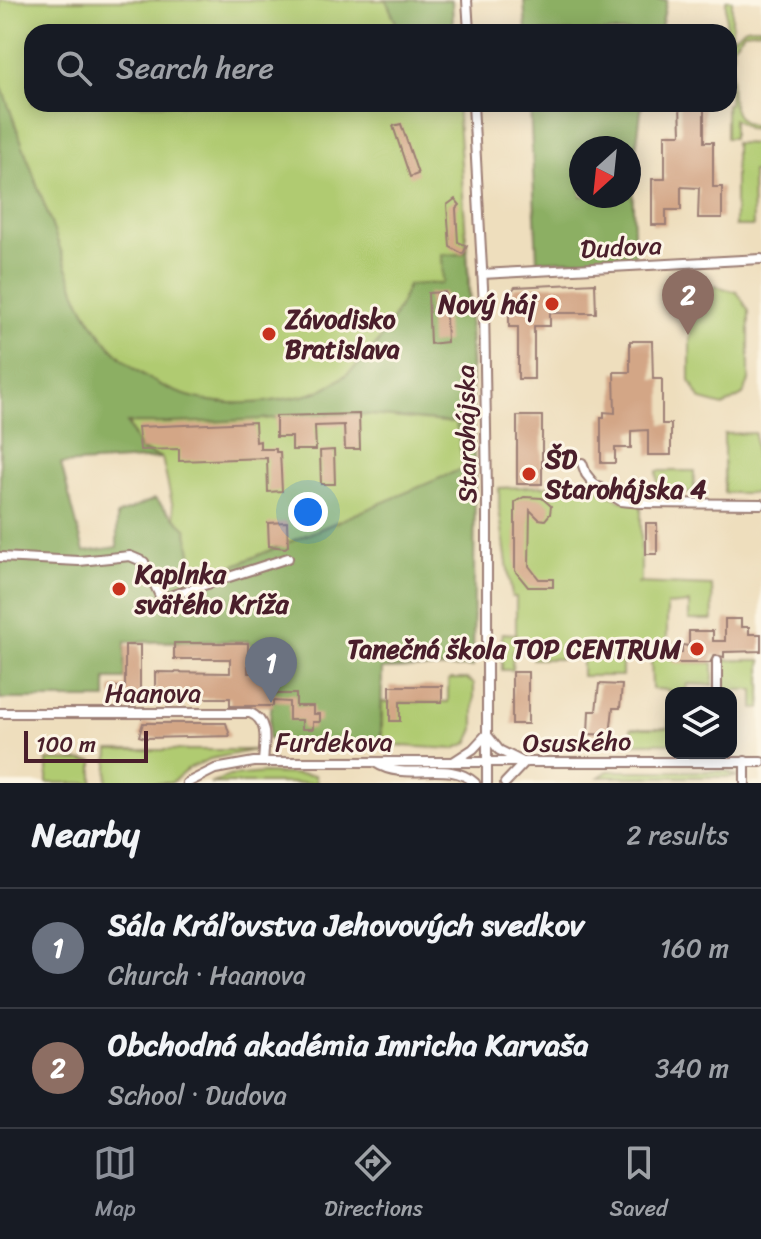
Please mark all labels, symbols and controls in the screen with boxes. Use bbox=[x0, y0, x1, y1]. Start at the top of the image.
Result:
search box bbox=[24, 24, 737, 112]
text: Search here bbox=[116, 41, 274, 95]
icon: search bbox=[52, 46, 96, 90]
north arrow bbox=[569, 136, 641, 208]
street label: Dudova bbox=[579, 222, 663, 272]
pin: 2 bbox=[662, 269, 714, 335]
place label: Nový háj bbox=[437, 281, 537, 327]
marker: Nový háj bbox=[543, 295, 561, 313]
place label: Závodisko Bratislava bbox=[284, 296, 400, 372]
marker: Závodisko Bratislava bbox=[260, 325, 278, 343]
street label: Starohájska bbox=[442, 364, 490, 504]
place label: ŠD Starohájska 4 bbox=[544, 436, 707, 512]
marker: ŠD Starohájska 4 bbox=[520, 465, 538, 483]
your location bbox=[288, 492, 328, 532]
place label: Kaplnka svätého Kríža bbox=[134, 551, 290, 627]
marker: Kaplnka svätého Kríža bbox=[110, 580, 128, 598]
place label: Tanečná škola TOP CENTRUM bbox=[347, 626, 682, 672]
pin: 1 bbox=[245, 637, 297, 703]
marker: Tanečná škola TOP CENTRUM bbox=[688, 640, 706, 658]
street label: Haanova bbox=[105, 670, 201, 716]
map controls bbox=[665, 687, 737, 759]
button: layers bbox=[665, 687, 737, 759]
street label: Osuského bbox=[522, 718, 632, 766]
street label: Furdekova bbox=[275, 719, 393, 765]
text: 100 m bbox=[36, 725, 96, 764]
scale bar bbox=[24, 727, 148, 763]
text: Nearby bbox=[32, 805, 140, 865]
text: 2 results bbox=[627, 812, 729, 858]
text: Sála Kráľovstva Jehovových svedkov bbox=[108, 898, 584, 952]
text: 1 bbox=[52, 925, 64, 971]
text: 160 m bbox=[660, 925, 729, 971]
text: Church · Haanova bbox=[108, 952, 306, 998]
text: Obchodná akadémia Imricha Karvaša bbox=[108, 1018, 589, 1072]
text: 2 bbox=[50, 1045, 66, 1091]
text: 340 m bbox=[655, 1045, 729, 1091]
text: School · Dudova bbox=[108, 1072, 287, 1118]
tab: Map bbox=[93, 1141, 137, 1228]
tab: Directions bbox=[324, 1141, 423, 1228]
tab: Saved bbox=[610, 1141, 668, 1228]

